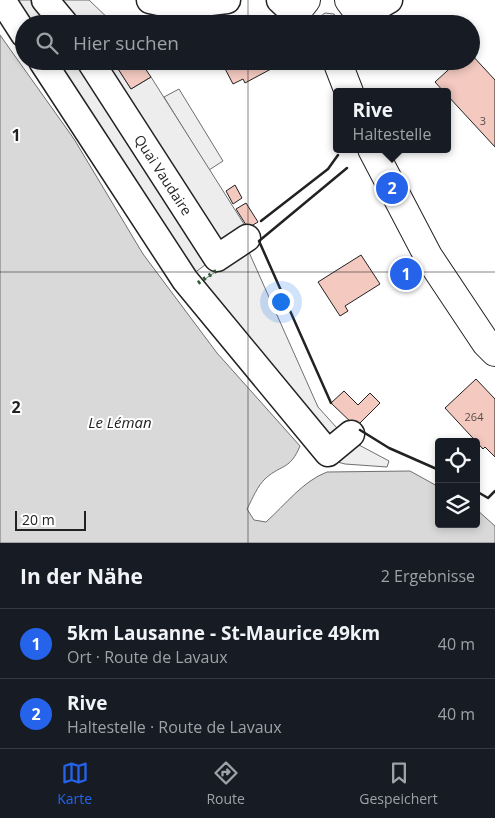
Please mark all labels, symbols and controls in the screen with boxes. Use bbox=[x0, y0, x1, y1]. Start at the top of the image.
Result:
search box bbox=[15, 15, 480, 70]
icon: search bbox=[33, 29, 61, 57]
text: Hier suchen bbox=[73, 30, 179, 56]
popup bbox=[333, 88, 451, 153]
text: Rive bbox=[353, 97, 393, 123]
house number: 3 bbox=[480, 113, 486, 128]
text: Haltestelle bbox=[353, 123, 431, 145]
text: 1 bbox=[11, 124, 21, 146]
street label: Quai Vaudaire bbox=[130, 131, 197, 219]
pin: 2 bbox=[376, 169, 408, 207]
pin: 1 bbox=[390, 255, 422, 293]
your location bbox=[268, 289, 294, 315]
text: 2 bbox=[11, 396, 21, 418]
house number: 264 bbox=[465, 409, 484, 424]
water label: Le Léman bbox=[88, 412, 152, 432]
map controls bbox=[435, 438, 480, 528]
button: locate bbox=[435, 438, 480, 483]
button: layers bbox=[435, 483, 480, 528]
scale bar bbox=[15, 508, 86, 531]
text: 20 m bbox=[22, 510, 55, 529]
text: In der Nähe bbox=[20, 562, 143, 590]
text: 2 Ergebnisse bbox=[381, 565, 475, 587]
text: 5km Lausanne - St-Maurice 49km bbox=[67, 620, 380, 646]
text: 1 bbox=[31, 633, 41, 655]
text: 40 m bbox=[438, 633, 475, 655]
text: Ort · Route de Lavaux bbox=[67, 646, 228, 668]
text: Rive bbox=[67, 690, 107, 716]
text: 2 bbox=[31, 703, 41, 725]
text: 40 m bbox=[438, 703, 475, 725]
text: Haltestelle · Route de Lavaux bbox=[67, 716, 282, 738]
tab: Karte bbox=[57, 759, 92, 808]
tab: Route bbox=[206, 759, 245, 808]
tab: Gespeichert bbox=[359, 759, 438, 808]

